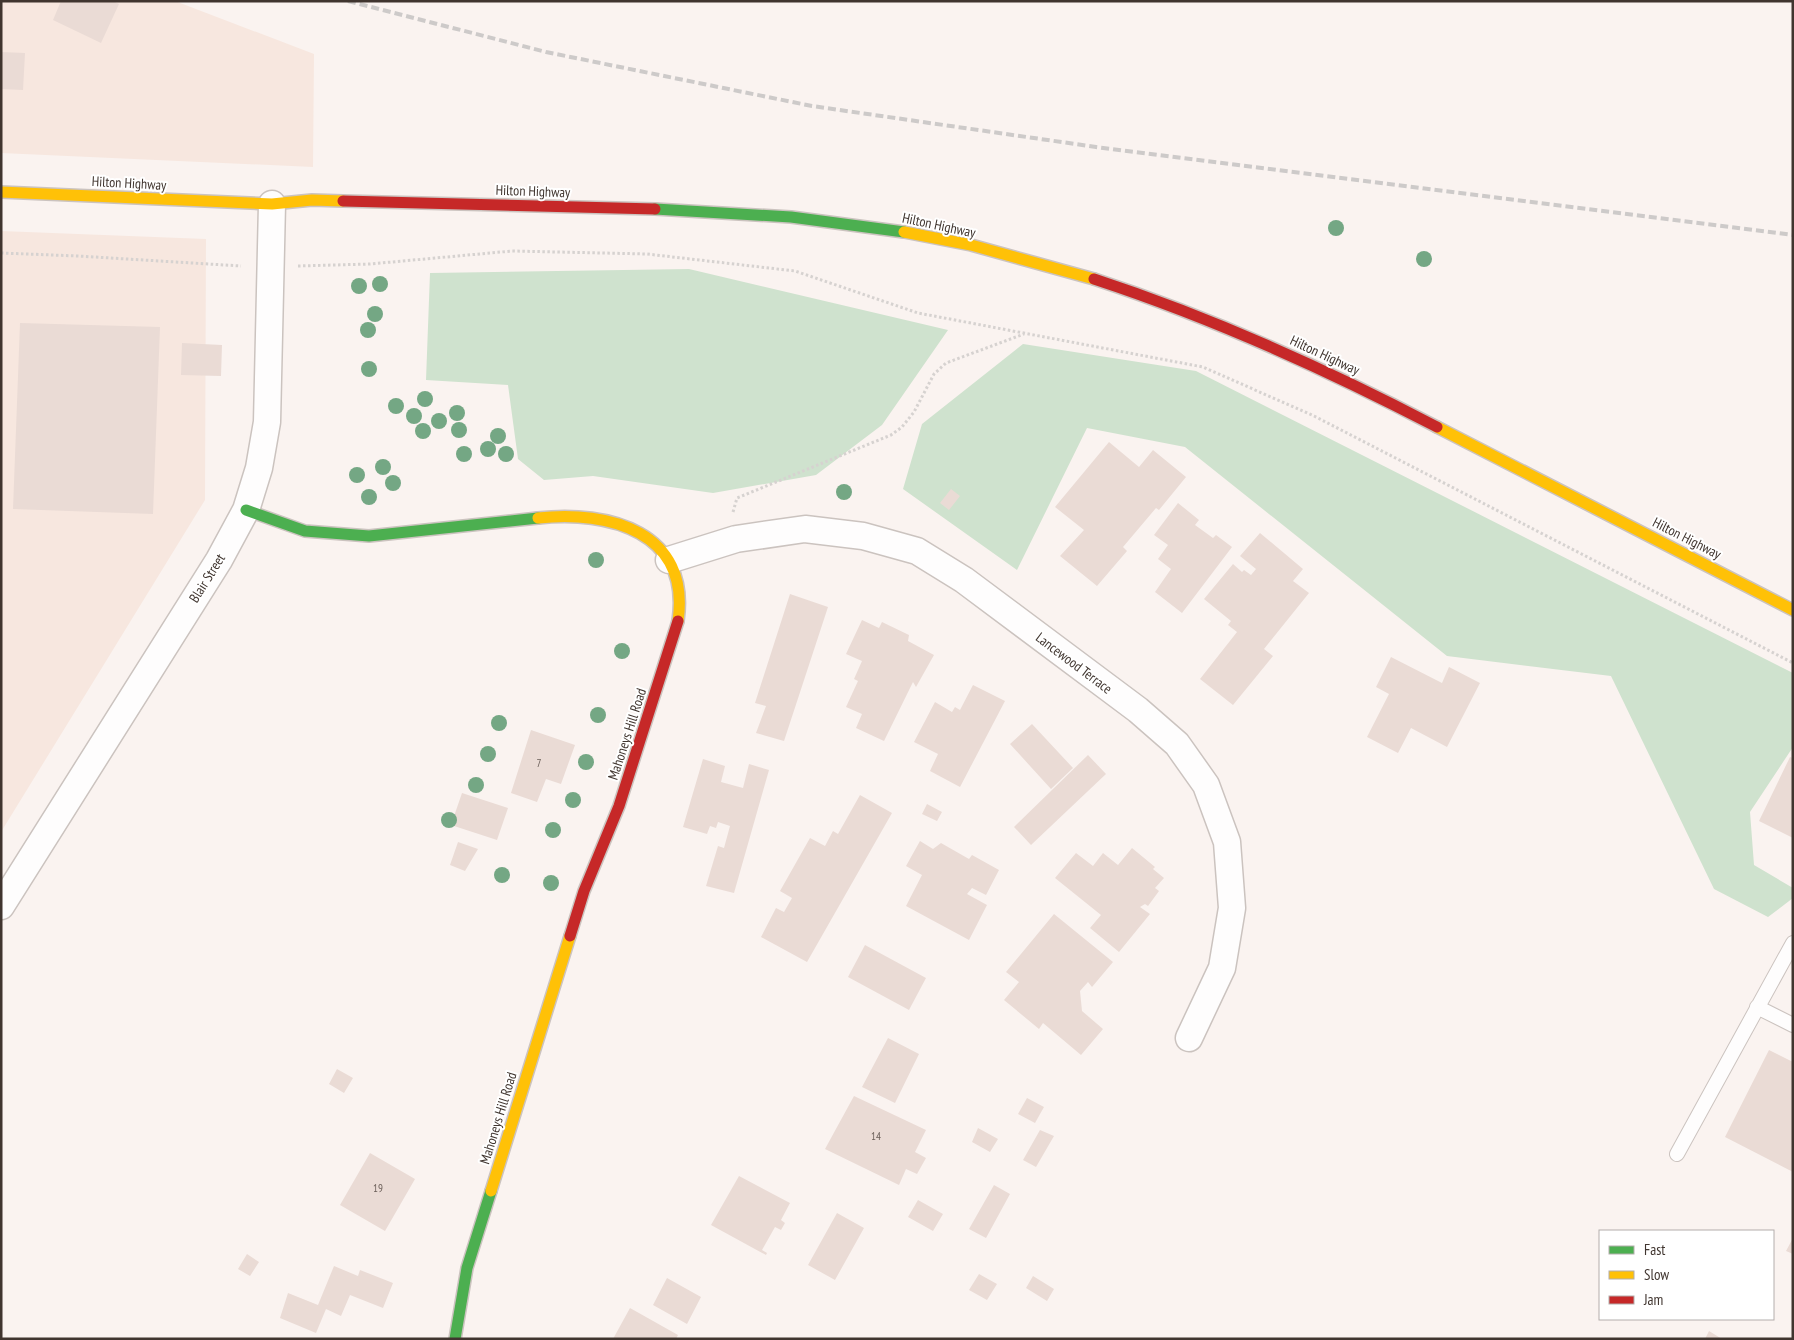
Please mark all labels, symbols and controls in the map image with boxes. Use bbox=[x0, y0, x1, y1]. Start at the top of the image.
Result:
street label: Hilton Highway bbox=[91, 172, 167, 194]
street label: Hilton Highway bbox=[495, 181, 571, 201]
street label: Hilton Highway bbox=[901, 208, 978, 242]
street label: Hilton Highway bbox=[1287, 331, 1363, 379]
street label: Hilton Highway bbox=[1650, 513, 1725, 563]
street label: Blair Street bbox=[185, 550, 229, 606]
street label: Lancewood Terrace bbox=[1032, 628, 1116, 698]
street label: Mahoneys Hill Road bbox=[604, 686, 650, 782]
house number: 7 bbox=[537, 756, 542, 770]
street label: Mahoneys Hill Road bbox=[475, 1070, 521, 1166]
house number: 14 bbox=[871, 1129, 881, 1143]
house number: 19 bbox=[373, 1181, 383, 1195]
legend bbox=[1599, 1230, 1774, 1320]
text: Fast bbox=[1644, 1240, 1665, 1259]
text: Slow bbox=[1644, 1265, 1669, 1284]
text: Jam bbox=[1643, 1290, 1663, 1309]

